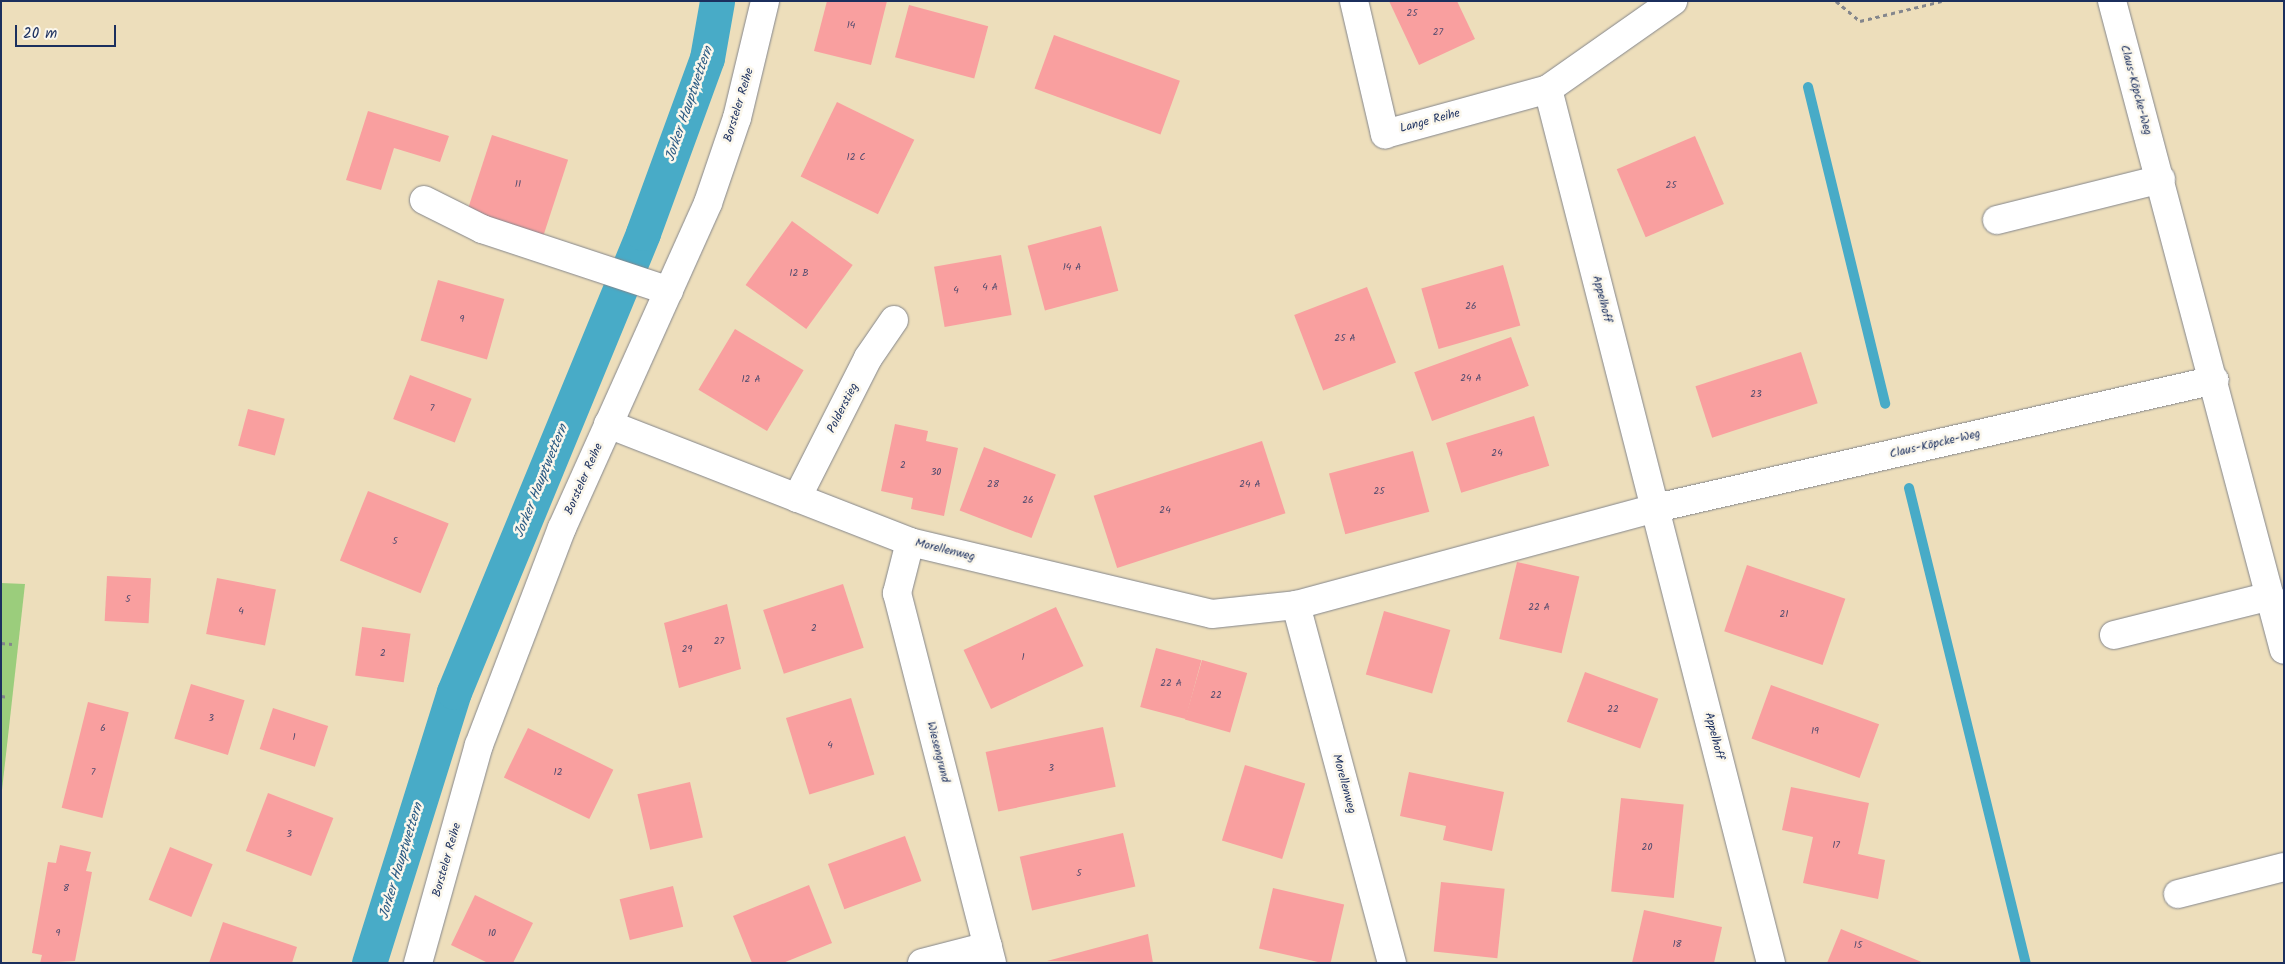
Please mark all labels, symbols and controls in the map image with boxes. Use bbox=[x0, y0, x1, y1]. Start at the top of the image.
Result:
house number: 25 bbox=[1406, 8, 1418, 20]
scale bar bbox=[18, 15, 119, 47]
house number: 14 bbox=[847, 20, 855, 32]
text: 20 m bbox=[23, 22, 57, 46]
house number: 27 bbox=[1433, 27, 1443, 39]
street label: Claus-Köpcke-Weg bbox=[2117, 43, 2155, 137]
water label: Jorker Hauptwettern bbox=[661, 44, 717, 164]
street label: Borsteler Reihe bbox=[721, 66, 757, 144]
street label: Lange Reihe bbox=[1398, 106, 1462, 136]
house number: 12 C bbox=[847, 152, 865, 164]
house number: 11 bbox=[515, 179, 521, 191]
house number: 25 bbox=[1665, 180, 1677, 192]
house number: 14 A bbox=[1063, 262, 1081, 274]
house number: 12 B bbox=[789, 268, 809, 280]
street label: Appelhoff bbox=[1589, 274, 1615, 324]
house number: 4 A bbox=[982, 282, 998, 294]
house number: 4 bbox=[953, 285, 959, 297]
house number: 26 bbox=[1465, 301, 1477, 313]
house number: 9 bbox=[460, 314, 464, 326]
house number: 25 A bbox=[1334, 333, 1356, 345]
house number: 24 A bbox=[1460, 373, 1482, 385]
house number: 12 A bbox=[741, 374, 761, 386]
street label: Polderstieg bbox=[824, 381, 862, 435]
house number: 23 bbox=[1750, 389, 1762, 401]
house number: 7 bbox=[430, 403, 434, 415]
water label: Jorker Hauptwettern bbox=[511, 422, 571, 540]
street label: Claus-Köpcke-Weg bbox=[1888, 427, 1982, 461]
street label: Borsteler Reihe bbox=[562, 441, 606, 517]
house number: 24 bbox=[1491, 448, 1503, 460]
house number: 2 bbox=[900, 460, 906, 472]
house number: 30 bbox=[931, 467, 941, 479]
house number: 28 bbox=[987, 479, 999, 491]
house number: 24 A bbox=[1239, 479, 1261, 491]
house number: 25 bbox=[1373, 486, 1385, 498]
house number: 26 bbox=[1022, 495, 1034, 507]
house number: 24 bbox=[1159, 505, 1171, 517]
house number: 5 bbox=[392, 536, 398, 548]
street label: Morellenweg bbox=[914, 536, 976, 564]
house number: 5 bbox=[125, 594, 131, 606]
house number: 22 A bbox=[1528, 602, 1550, 614]
house number: 4 bbox=[238, 606, 244, 618]
house number: 21 bbox=[1780, 609, 1788, 621]
house number: 2 bbox=[811, 623, 817, 635]
house number: 27 bbox=[714, 636, 724, 648]
house number: 29 bbox=[682, 644, 692, 656]
house number: 2 bbox=[380, 648, 386, 660]
house number: 1 bbox=[1021, 652, 1025, 664]
house number: 22 A bbox=[1160, 678, 1182, 690]
house number: 22 bbox=[1210, 690, 1222, 702]
house number: 22 bbox=[1607, 704, 1619, 716]
street label: Appelhoff bbox=[1701, 711, 1727, 761]
house number: 3 bbox=[208, 713, 214, 725]
street label: Wiesengrund bbox=[923, 720, 953, 784]
house number: 6 bbox=[100, 723, 106, 735]
house number: 19 bbox=[1811, 726, 1819, 738]
house number: 1 bbox=[292, 732, 296, 744]
house number: 4 bbox=[827, 740, 833, 752]
street label: Morellenweg bbox=[1329, 753, 1359, 815]
house number: 3 bbox=[1048, 763, 1054, 775]
house number: 7 bbox=[91, 767, 95, 779]
house number: 12 bbox=[554, 767, 562, 779]
water label: Jorker Hauptwettern bbox=[375, 801, 427, 921]
street label: Borsteler Reihe bbox=[430, 821, 464, 899]
house number: 3 bbox=[286, 829, 292, 841]
house number: 17 bbox=[1832, 840, 1840, 852]
house number: 20 bbox=[1642, 842, 1652, 854]
house number: 5 bbox=[1076, 868, 1082, 880]
house number: 8 bbox=[63, 883, 69, 895]
house number: 9 bbox=[56, 928, 60, 940]
house number: 10 bbox=[488, 928, 496, 940]
house number: 18 bbox=[1672, 939, 1682, 951]
house number: 15 bbox=[1854, 940, 1862, 952]

